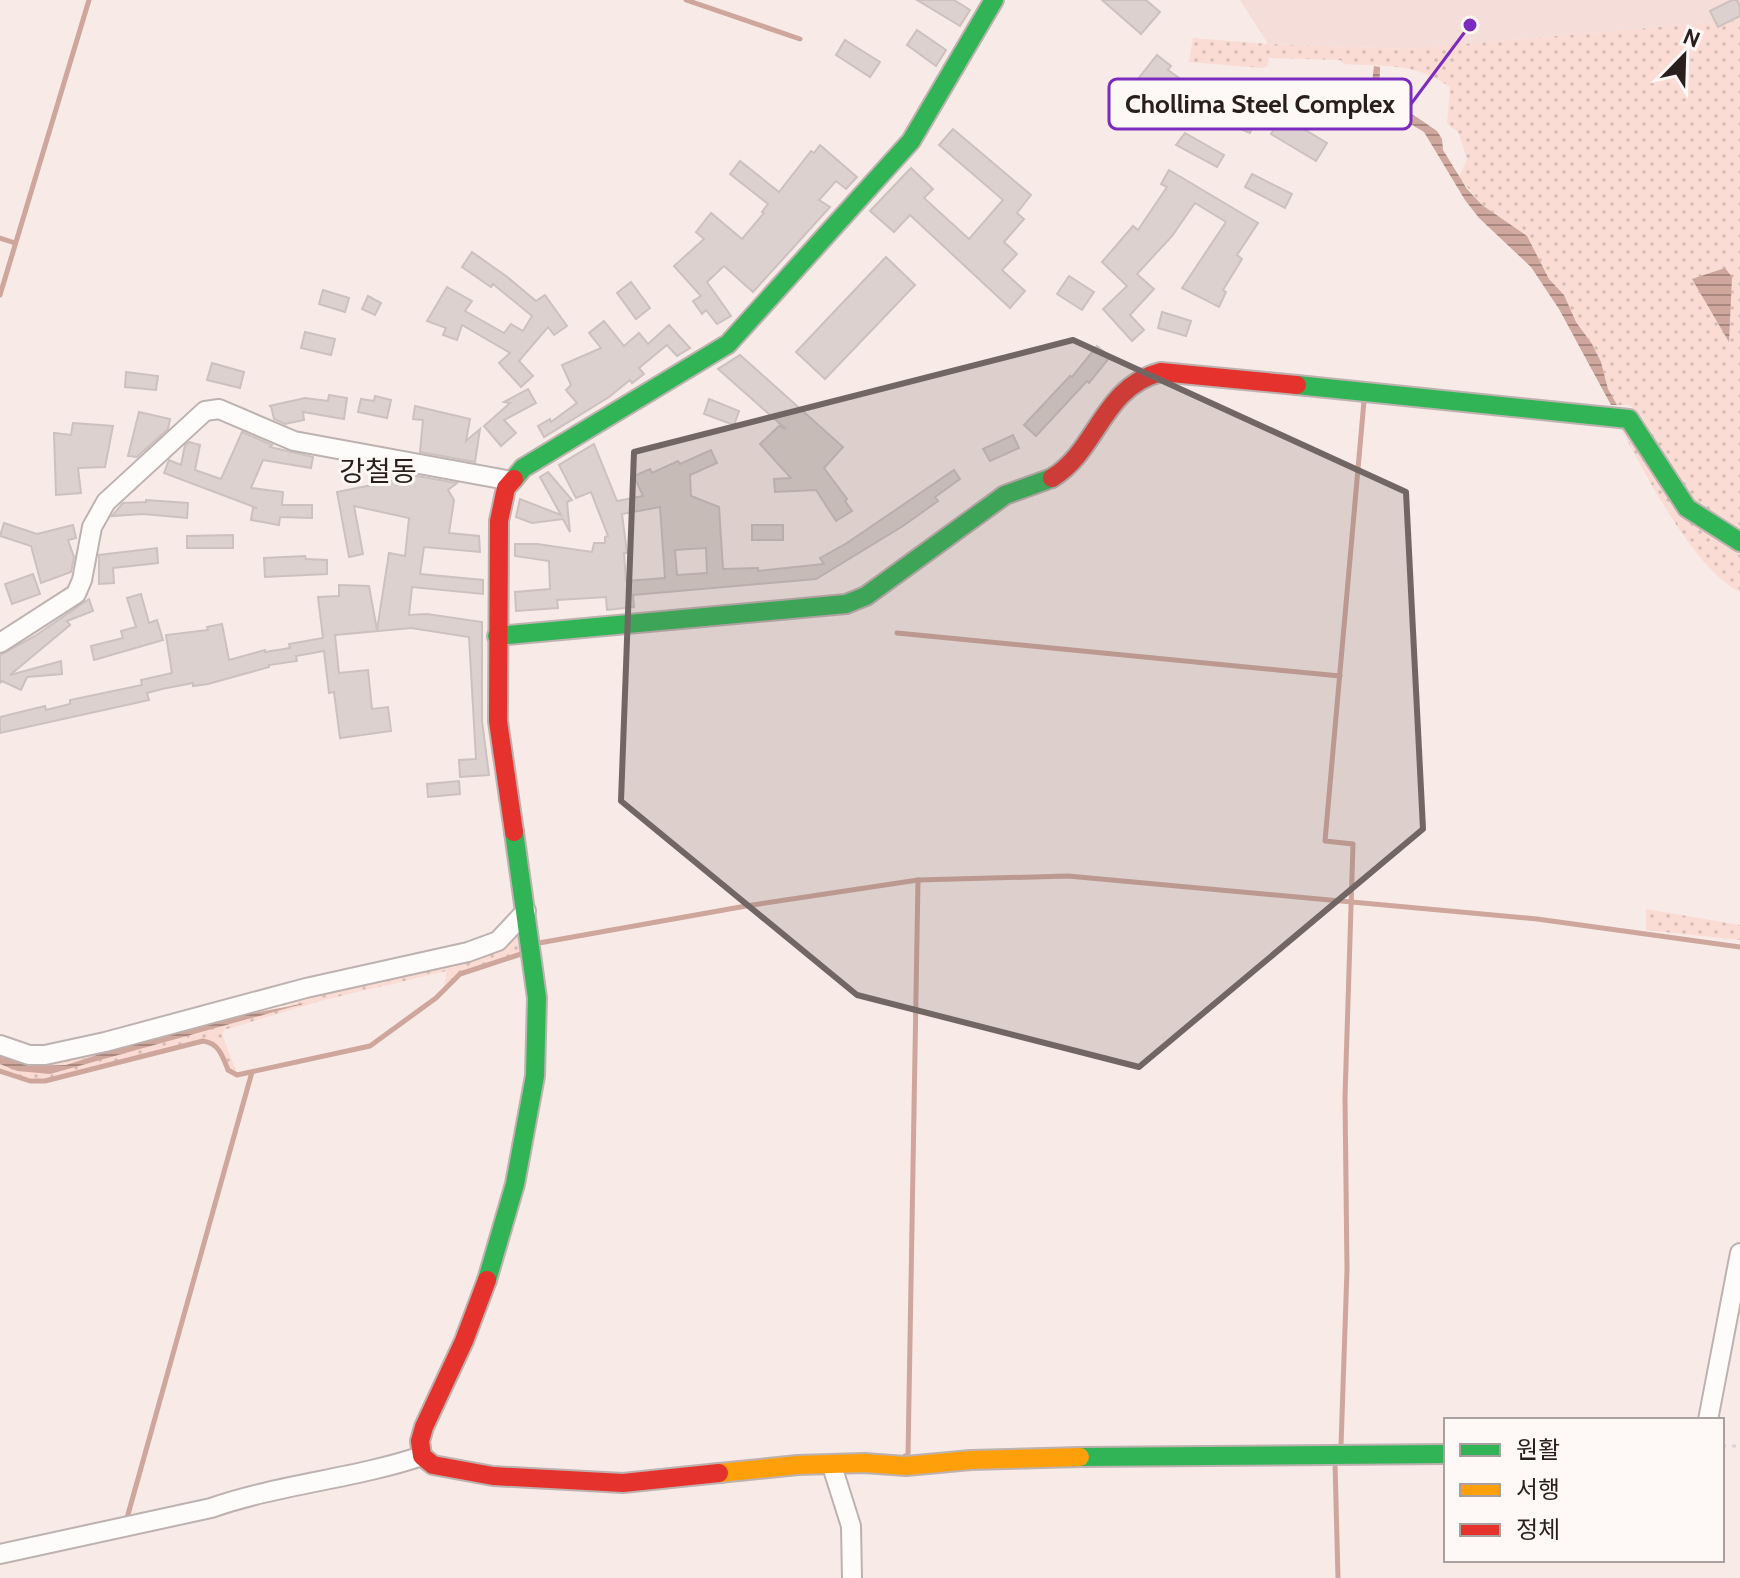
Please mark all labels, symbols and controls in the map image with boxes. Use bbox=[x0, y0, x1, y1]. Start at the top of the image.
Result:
north arrow bbox=[1644, 16, 1724, 96]
text: N bbox=[1679, 23, 1704, 54]
callout: Chollima Steel Complex bbox=[1109, 79, 1411, 129]
text: Chollima Steel Complex bbox=[1125, 88, 1395, 120]
district label: 강철동 bbox=[339, 454, 417, 488]
legend bbox=[1444, 1418, 1724, 1562]
text: 원활 bbox=[1516, 1435, 1560, 1464]
text: 서행 bbox=[1516, 1475, 1560, 1504]
text: 정체 bbox=[1516, 1515, 1560, 1544]

